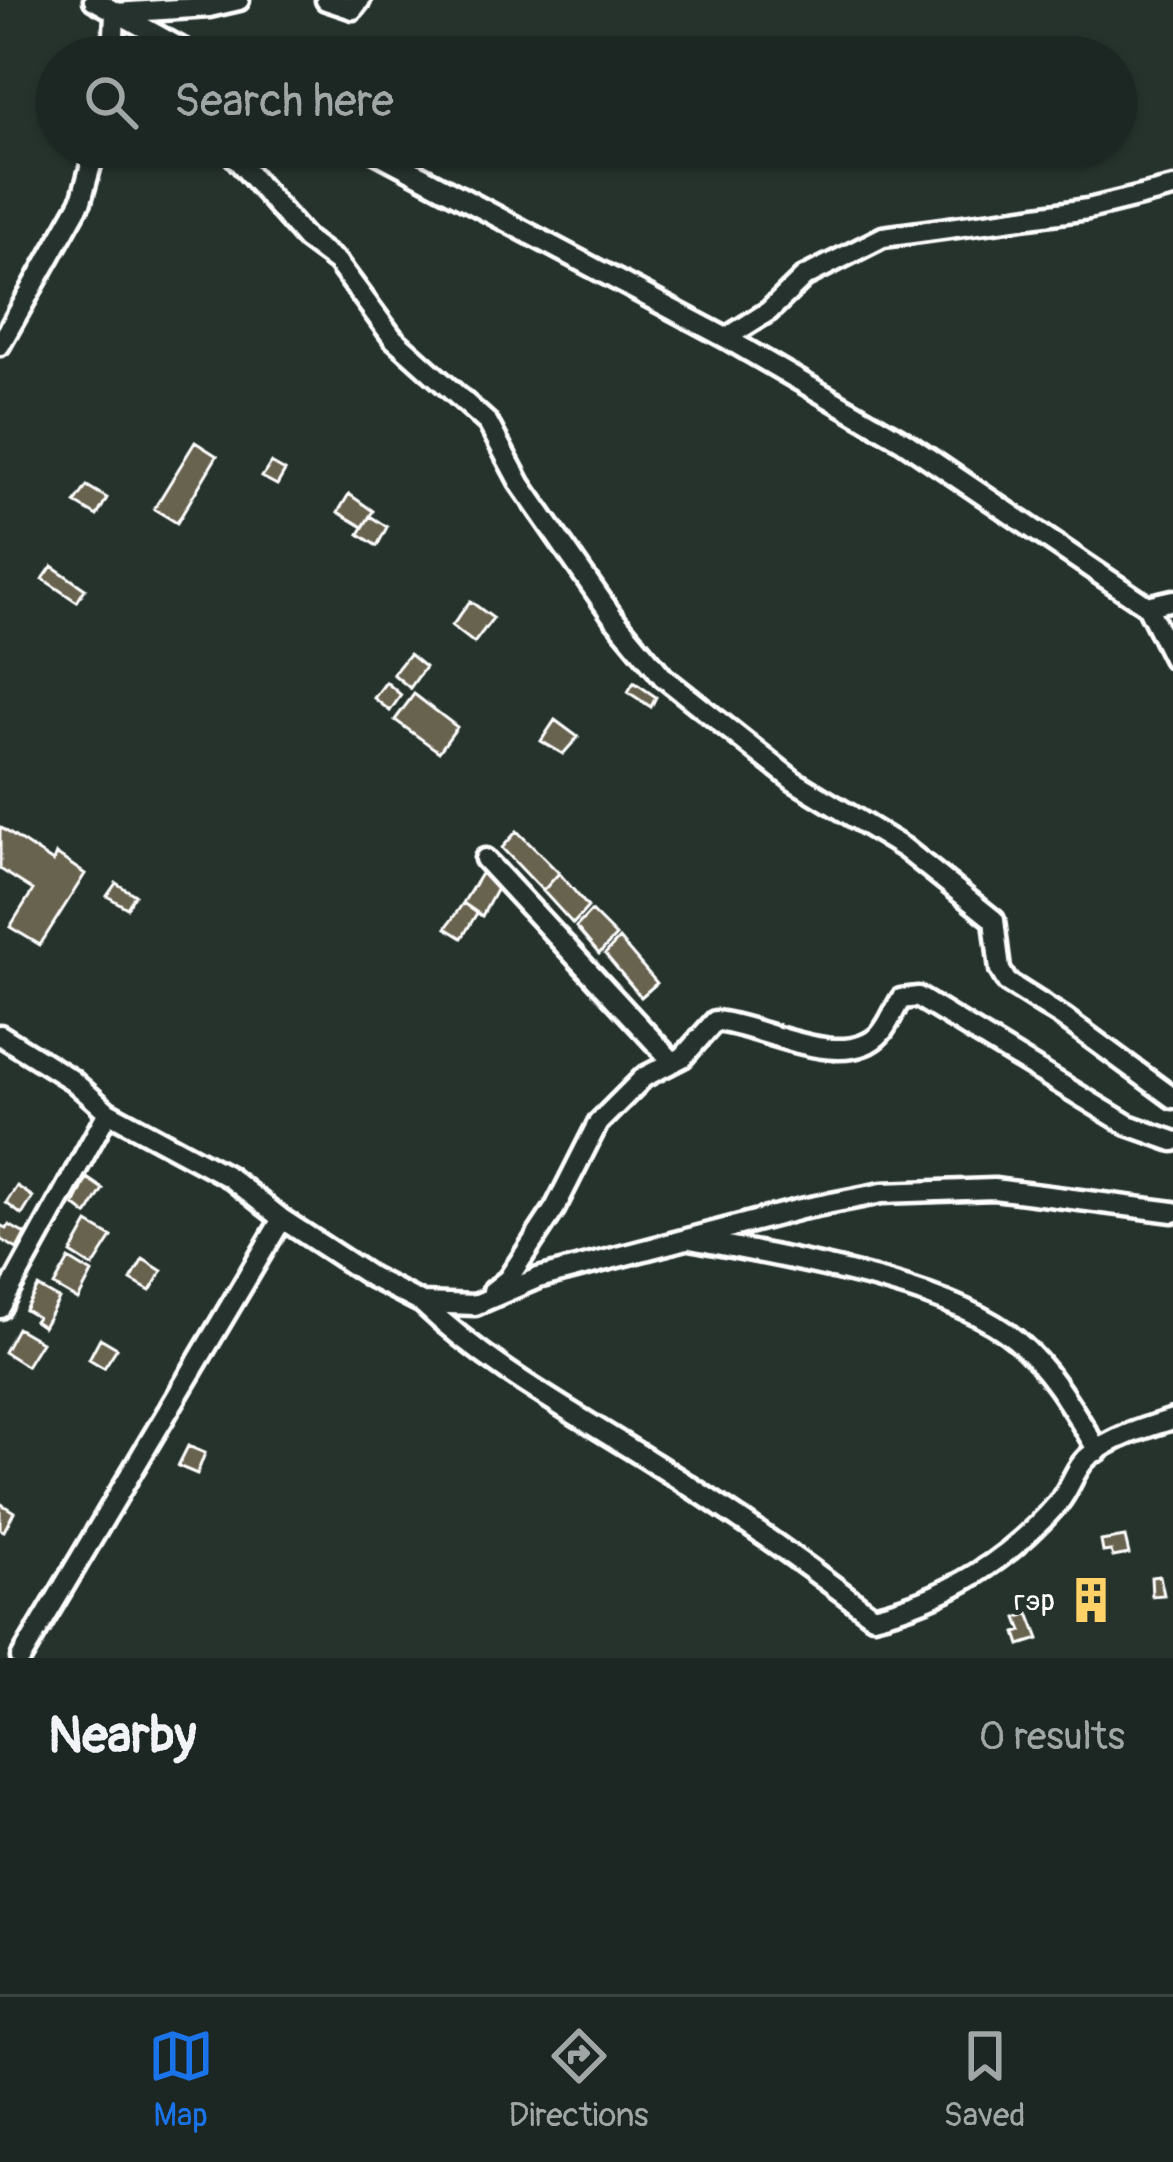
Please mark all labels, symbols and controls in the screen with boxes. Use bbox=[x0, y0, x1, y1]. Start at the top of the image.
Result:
search box bbox=[36, 36, 1137, 168]
icon: search bbox=[78, 69, 144, 135]
text: Search here bbox=[174, 74, 394, 130]
building icon: гэр bbox=[1066, 1575, 1116, 1625]
place label: гэр bbox=[1015, 1582, 1055, 1619]
text: Nearby bbox=[48, 1704, 196, 1768]
text: 0 results bbox=[979, 1712, 1125, 1761]
tab: Map bbox=[148, 2023, 214, 2136]
tab: Directions bbox=[509, 2023, 649, 2136]
tab: Saved bbox=[944, 2023, 1025, 2136]

